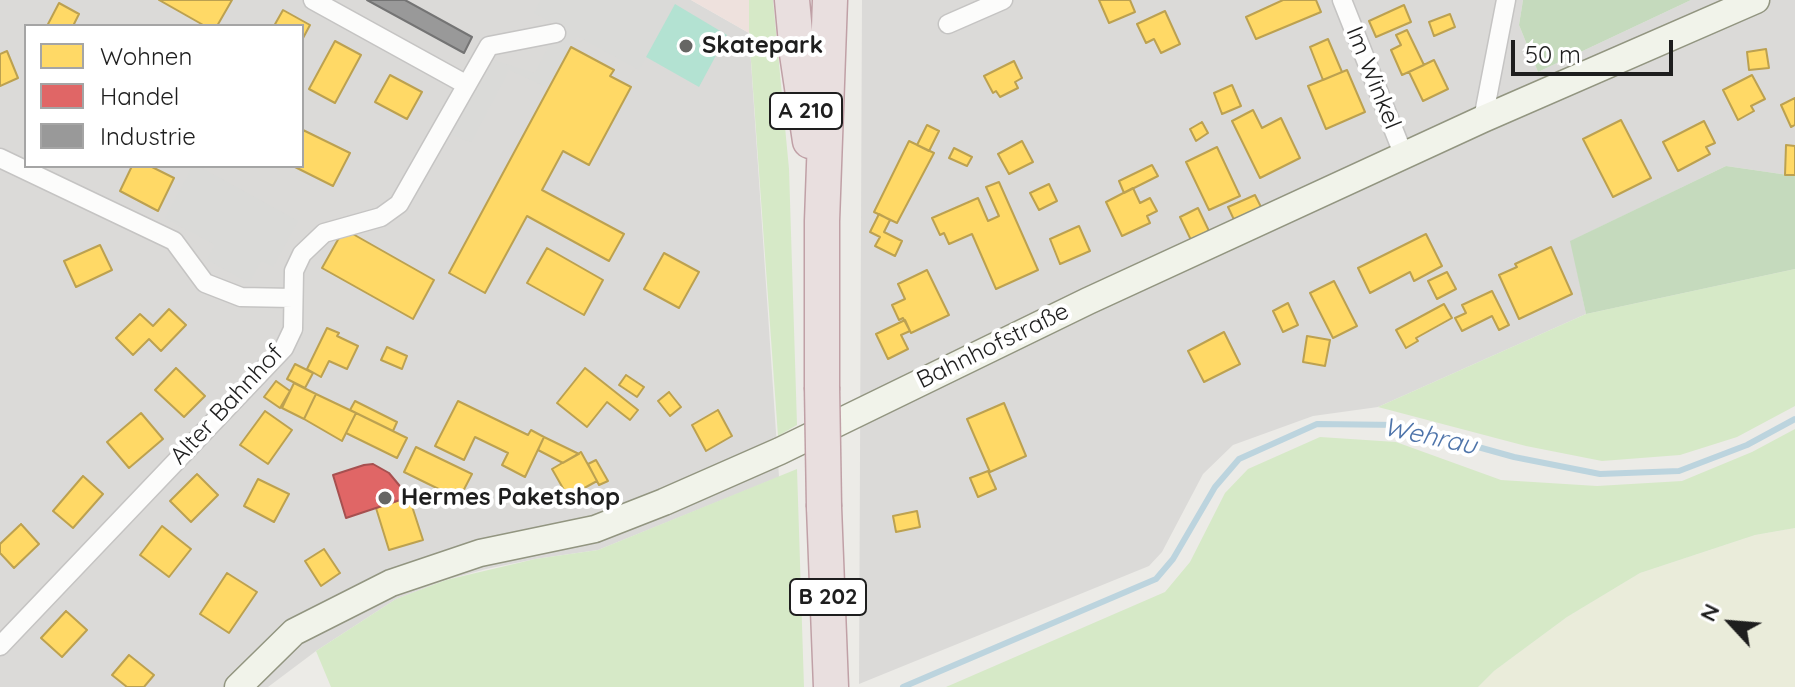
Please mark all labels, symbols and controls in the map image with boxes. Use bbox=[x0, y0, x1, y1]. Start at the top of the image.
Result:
street label: Im Winkel bbox=[1339, 23, 1407, 133]
legend bbox=[24, 24, 304, 168]
scale bar bbox=[1515, 24, 1677, 74]
place label: Skatepark bbox=[702, 32, 823, 60]
marker: Skatepark bbox=[677, 37, 695, 55]
text: 50 m bbox=[1525, 39, 1581, 69]
text: Wohnen bbox=[100, 41, 192, 71]
text: Handel bbox=[100, 81, 179, 111]
road number: A 210 bbox=[770, 93, 842, 129]
text: Industrie bbox=[100, 121, 196, 151]
street label: Bahnhofstraße bbox=[912, 297, 1074, 395]
street label: Alter Bahnhof bbox=[164, 339, 290, 471]
water label: Wehrau bbox=[1381, 412, 1479, 462]
place label: Hermes Paketshop bbox=[401, 484, 620, 512]
marker: Hermes Paketshop bbox=[376, 489, 394, 507]
road number: B 202 bbox=[790, 579, 866, 615]
north arrow bbox=[1691, 583, 1771, 663]
text: N bbox=[1693, 599, 1726, 626]

